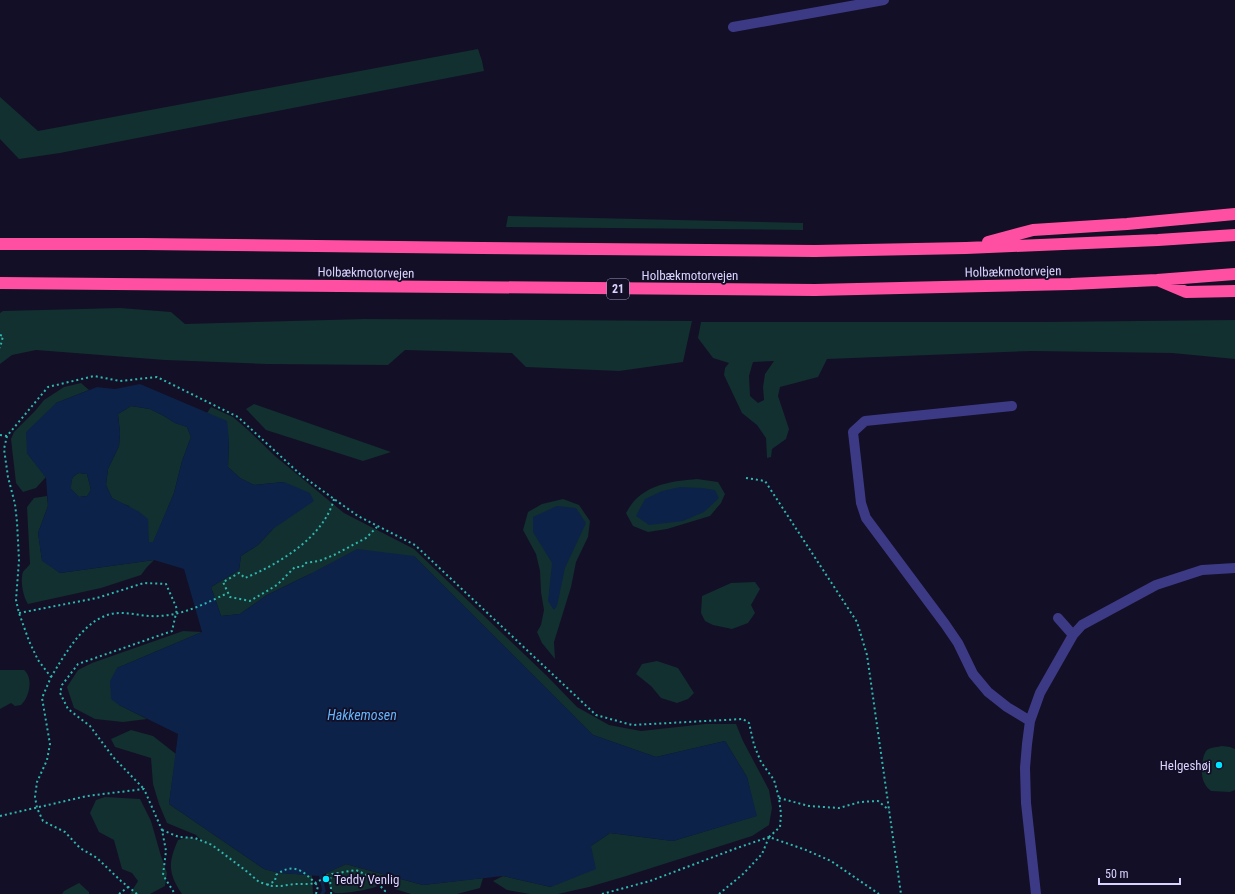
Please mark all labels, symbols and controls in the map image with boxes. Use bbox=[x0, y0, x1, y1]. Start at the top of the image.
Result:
street label: Holbækmotorvejen bbox=[964, 263, 1062, 280]
street label: Holbækmotorvejen bbox=[317, 264, 415, 281]
street label: Holbækmotorvejen bbox=[642, 268, 738, 283]
road number: 21 bbox=[607, 279, 629, 299]
water label: Hakkemosen bbox=[327, 707, 397, 723]
place label: Helgeshøj bbox=[1160, 758, 1211, 773]
marker: Helgeshøj bbox=[1214, 760, 1224, 770]
scale bar bbox=[1099, 860, 1180, 886]
text: 50 m bbox=[1105, 867, 1129, 881]
place label: Teddy Venlig bbox=[334, 872, 399, 887]
marker: Teddy Venlig bbox=[321, 874, 331, 884]

